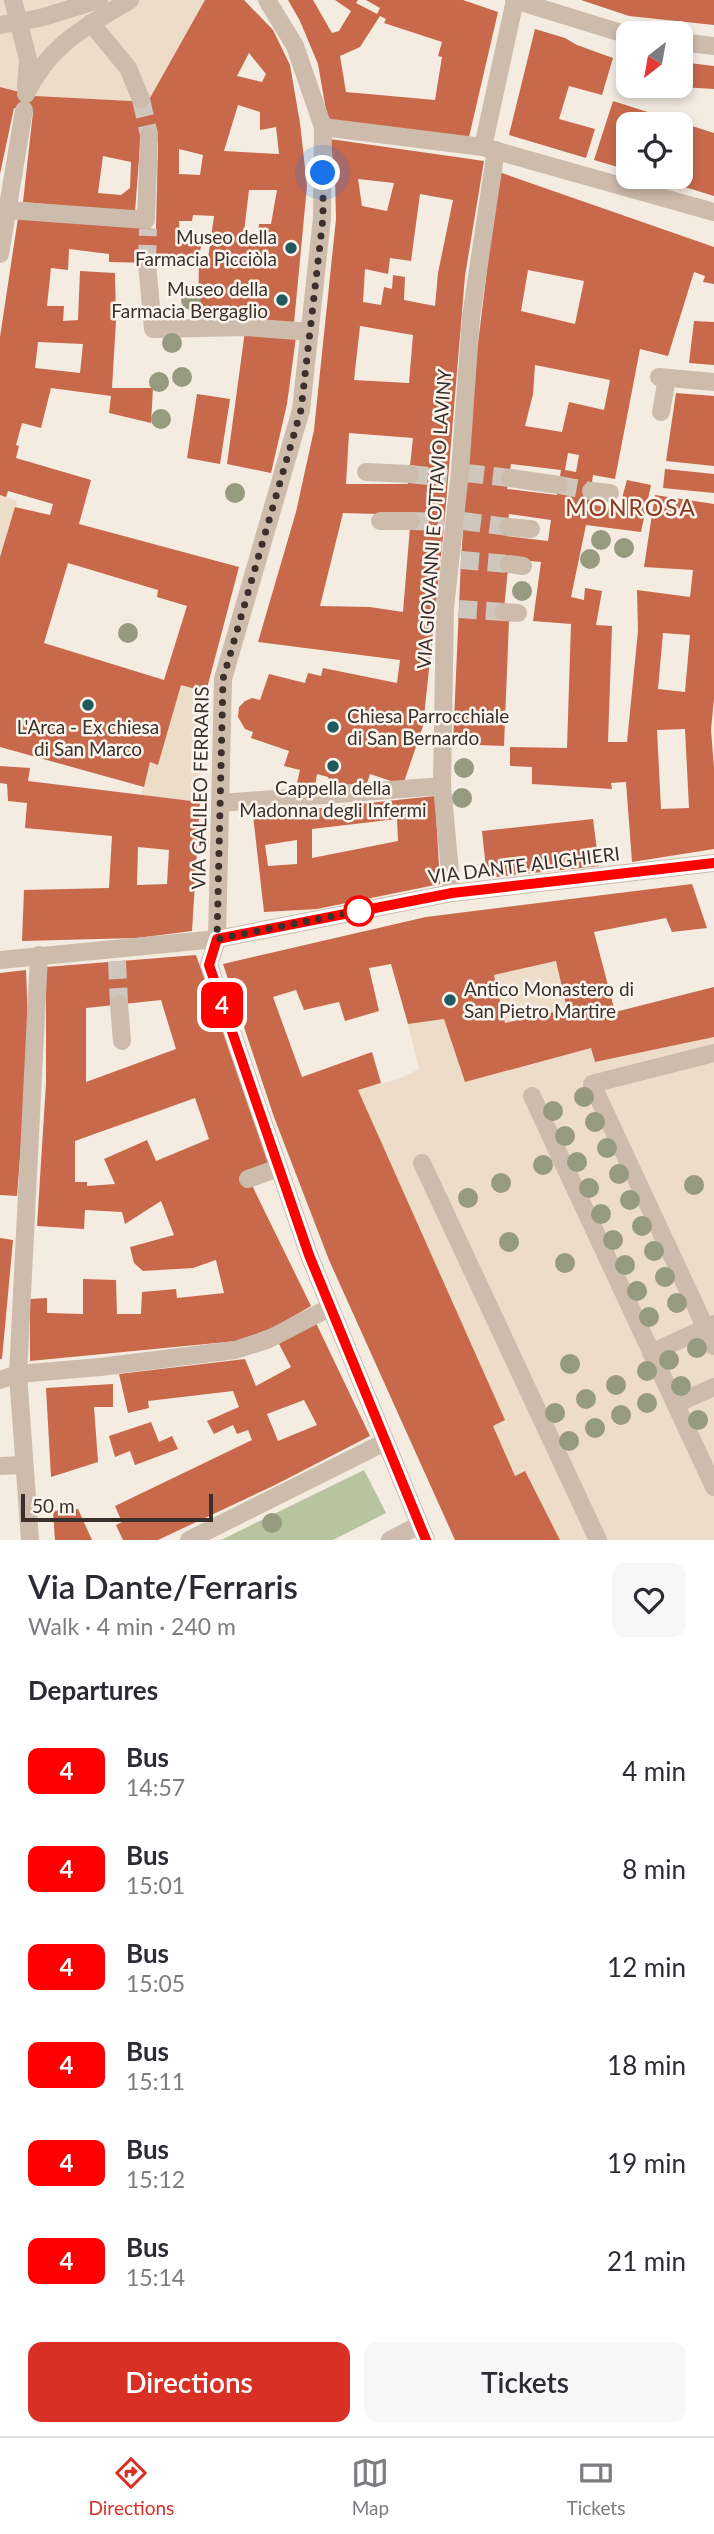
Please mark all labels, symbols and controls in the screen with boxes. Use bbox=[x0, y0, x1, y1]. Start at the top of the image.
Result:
north arrow bbox=[616, 21, 693, 98]
map controls bbox=[616, 21, 693, 189]
button: locate bbox=[616, 112, 693, 189]
your location bbox=[305, 155, 340, 190]
place label: Museo della Farmacia Picciòla bbox=[135, 225, 277, 270]
marker: Museo della Farmacia Picciòla bbox=[283, 240, 299, 256]
place label: Museo della Farmacia Bergaglio bbox=[111, 277, 268, 322]
marker: Museo della Farmacia Bergaglio bbox=[274, 292, 290, 308]
street label: VIA GIOVANNI E OTTAVIO LAVINY bbox=[412, 368, 455, 670]
district label: MONROSA bbox=[565, 493, 697, 521]
street label: VIA GALILEO FERRARIS bbox=[186, 686, 213, 890]
marker: L'Arca - Ex chiesa di San Marco bbox=[80, 697, 96, 713]
place label: Chiesa Parrocchiale di San Bernardo bbox=[347, 704, 509, 749]
place label: L'Arca - Ex chiesa di San Marco bbox=[17, 715, 159, 760]
marker: Chiesa Parrocchiale di San Bernardo bbox=[325, 719, 341, 735]
marker: Cappella della Madonna degli Infermi bbox=[325, 758, 341, 774]
place label: Cappella della Madonna degli Infermi bbox=[239, 776, 427, 821]
street label: VIA DANTE ALIGHIERI bbox=[427, 841, 621, 888]
unlabelled marker bbox=[344, 896, 374, 926]
place label: Antico Monastero di San Pietro Martire bbox=[464, 977, 634, 1022]
line badge: 4 bbox=[199, 982, 245, 1028]
text: 4 bbox=[215, 990, 229, 1019]
marker: Antico Monastero di San Pietro Martire bbox=[442, 992, 458, 1008]
scale bar bbox=[21, 1491, 214, 1523]
text: 50 m bbox=[32, 1494, 75, 1517]
button: heart bbox=[612, 1563, 686, 1637]
text: Via Dante/Ferraris bbox=[28, 1566, 298, 1606]
text: Walk · 4 min · 240 m bbox=[28, 1612, 236, 1640]
text: Departures bbox=[28, 1674, 158, 1706]
text: Bus bbox=[126, 1741, 169, 1773]
text: 4 min bbox=[622, 1755, 686, 1787]
text: 4 bbox=[60, 1756, 73, 1785]
text: 14:57 bbox=[126, 1773, 185, 1801]
text: Bus bbox=[126, 1839, 169, 1871]
text: 8 min bbox=[622, 1853, 686, 1885]
text: 4 bbox=[60, 1854, 73, 1883]
text: 15:01 bbox=[126, 1871, 185, 1899]
text: Bus bbox=[126, 1937, 169, 1969]
text: 12 min bbox=[607, 1951, 686, 1983]
text: 4 bbox=[60, 1952, 73, 1981]
text: 15:05 bbox=[126, 1969, 185, 1997]
text: Bus bbox=[126, 2035, 169, 2067]
text: 18 min bbox=[607, 2049, 686, 2081]
text: 4 bbox=[60, 2050, 73, 2079]
text: 15:11 bbox=[126, 2067, 185, 2095]
text: Bus bbox=[126, 2133, 169, 2165]
text: 19 min bbox=[607, 2147, 686, 2179]
text: 4 bbox=[60, 2148, 73, 2177]
text: 15:12 bbox=[126, 2165, 185, 2193]
text: Bus bbox=[126, 2231, 169, 2263]
text: 21 min bbox=[607, 2245, 686, 2277]
text: 4 bbox=[60, 2246, 73, 2275]
text: 15:14 bbox=[126, 2263, 185, 2291]
button: Directions bbox=[28, 2342, 350, 2422]
button: Tickets bbox=[364, 2342, 686, 2422]
tab: Directions bbox=[89, 2454, 174, 2519]
tab: Map bbox=[351, 2454, 389, 2519]
tab: Tickets bbox=[567, 2454, 625, 2519]

